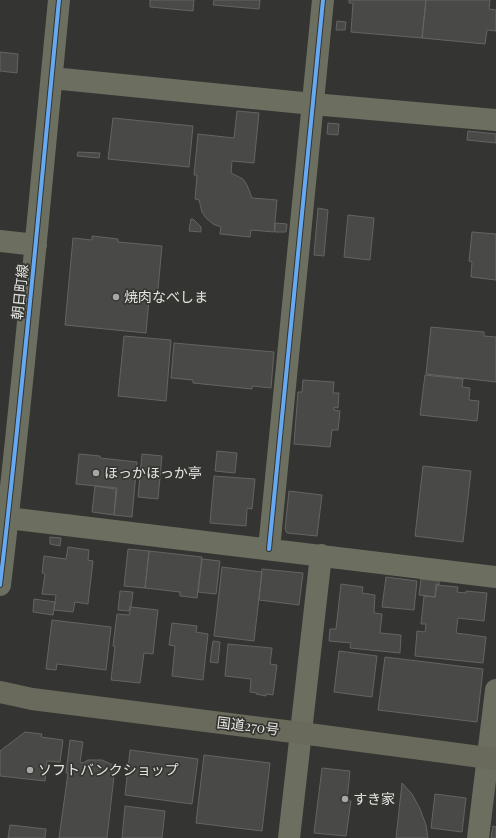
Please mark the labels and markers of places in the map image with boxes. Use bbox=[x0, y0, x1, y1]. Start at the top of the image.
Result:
place label: 焼肉なべしま bbox=[124, 287, 208, 306]
marker: 焼肉なべしま bbox=[111, 292, 121, 302]
place label: ほっかほっか亭 bbox=[104, 463, 202, 482]
marker: ほっかほっか亭 bbox=[91, 468, 101, 478]
place label: ソフトバンクショップ bbox=[38, 760, 179, 779]
marker: ソフトバンクショップ bbox=[25, 765, 35, 775]
place label: すき家 bbox=[353, 789, 395, 808]
marker: すき家 bbox=[340, 794, 350, 804]

